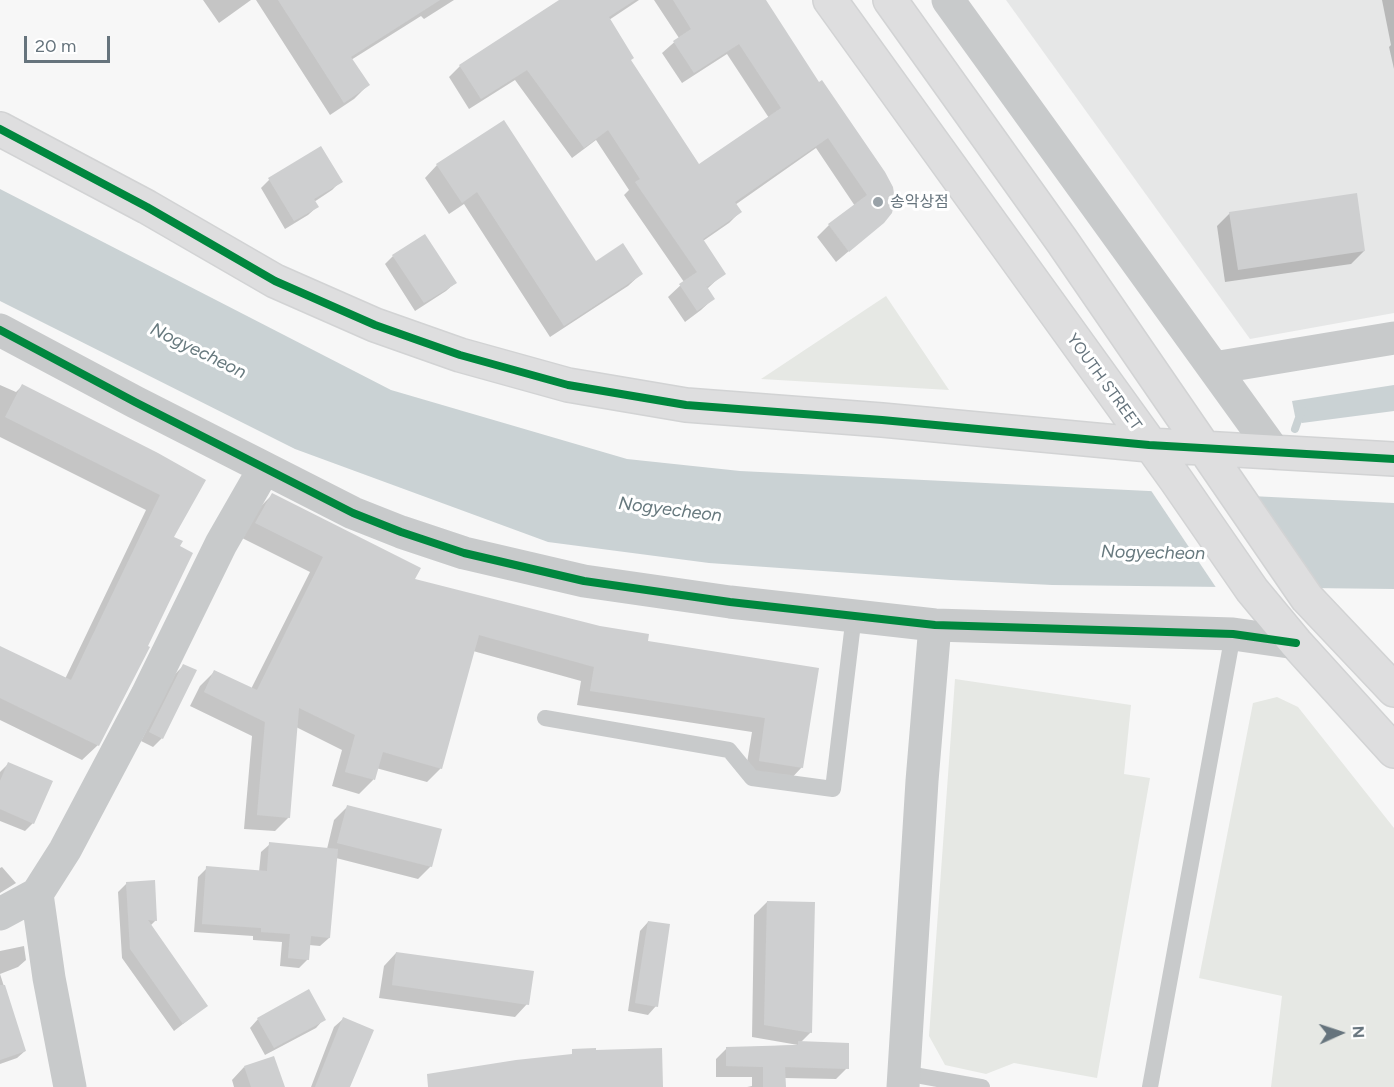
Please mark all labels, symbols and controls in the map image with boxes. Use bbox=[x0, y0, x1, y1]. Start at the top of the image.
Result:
scale bar bbox=[27, 24, 112, 62]
text: 20 m bbox=[35, 35, 76, 57]
place label: 송악상점 bbox=[890, 192, 949, 212]
marker: 송악상점 bbox=[871, 195, 885, 209]
water label: Nogyecheon bbox=[146, 318, 250, 384]
street label: YOUTH STREET bbox=[1063, 330, 1145, 434]
water label: Nogyecheon bbox=[617, 493, 723, 527]
water label: Nogyecheon bbox=[1101, 541, 1205, 565]
north arrow bbox=[1310, 1003, 1370, 1063]
text: N bbox=[1349, 1025, 1368, 1039]

